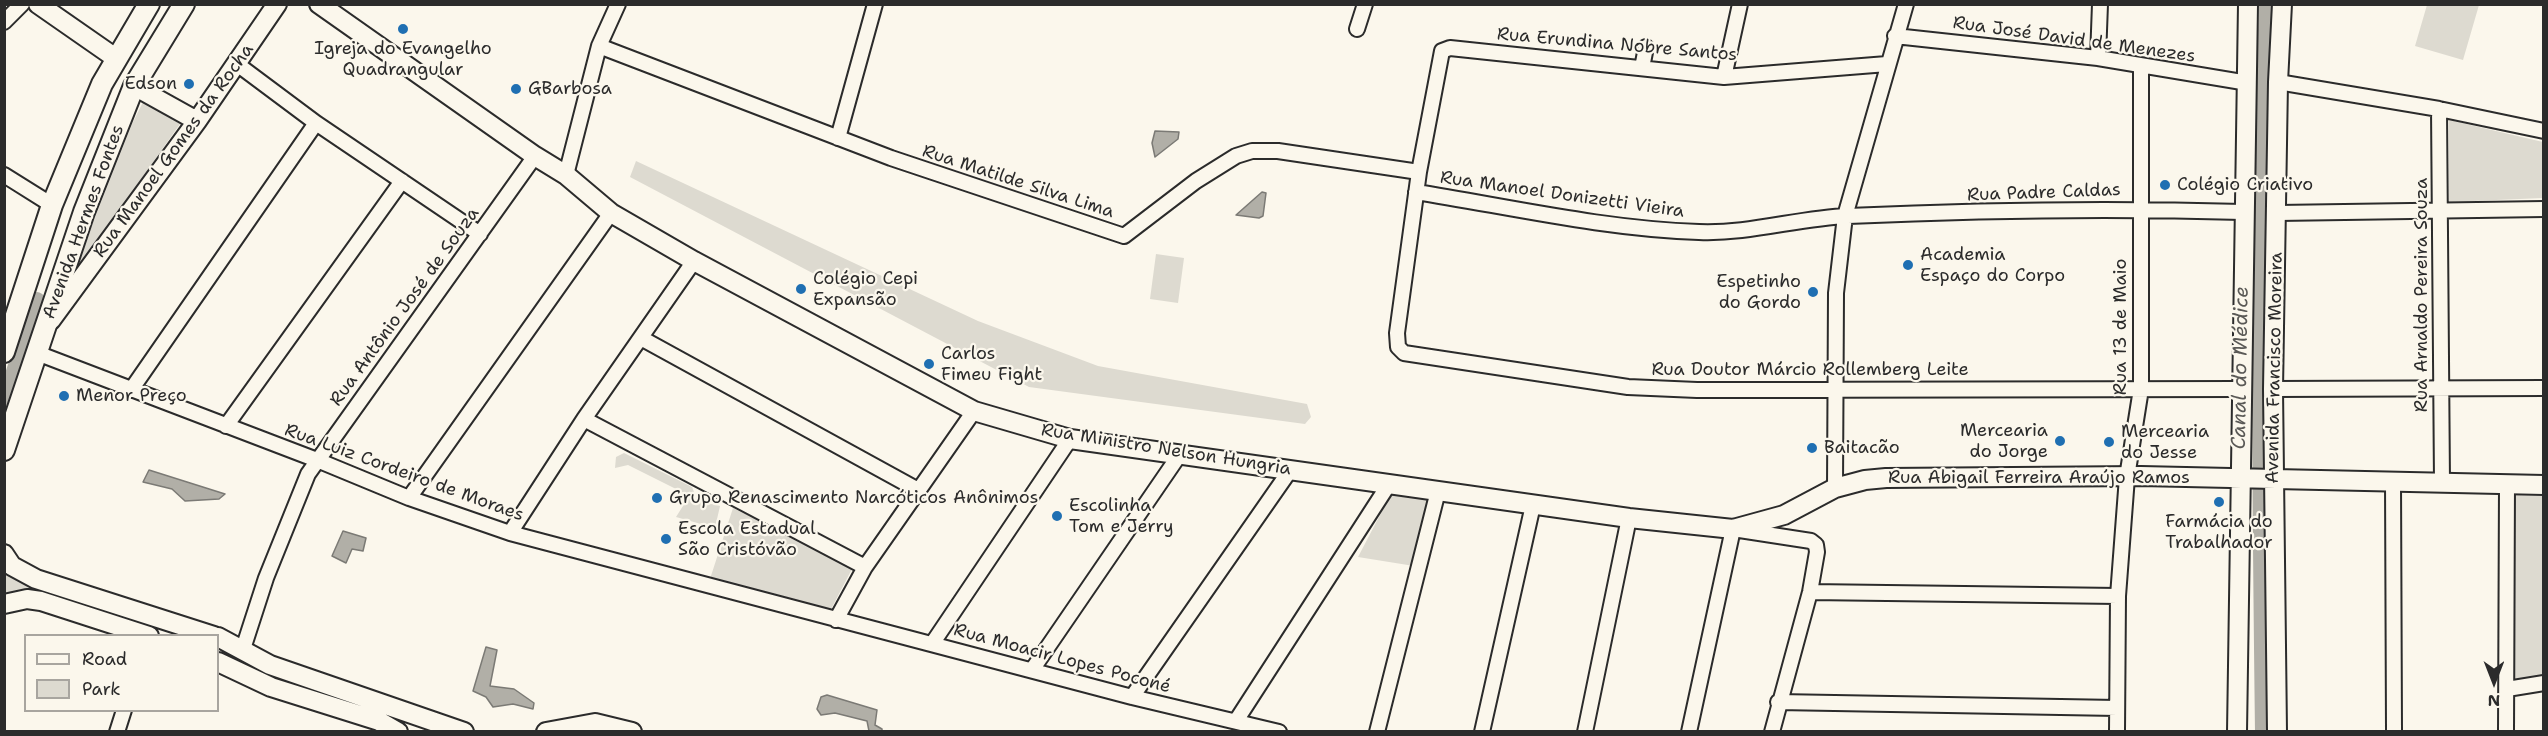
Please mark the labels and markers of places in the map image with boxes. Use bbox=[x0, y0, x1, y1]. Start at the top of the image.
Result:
marker: Igreja do Evangelho Quadrangular bbox=[396, 22, 410, 36]
place label: Igreja do Evangelho Quadrangular bbox=[314, 38, 492, 80]
place label: Edson bbox=[125, 73, 177, 95]
marker: Edson bbox=[182, 77, 196, 91]
place label: GBarbosa bbox=[528, 78, 612, 100]
marker: GBarbosa bbox=[509, 82, 523, 96]
place label: Colégio Criativo bbox=[2177, 174, 2313, 196]
marker: Colégio Criativo bbox=[2158, 178, 2172, 192]
place label: Academia Espaço do Corpo bbox=[1920, 244, 2065, 286]
marker: Academia Espaço do Corpo bbox=[1901, 258, 1915, 272]
place label: Colégio Cepi Expansão bbox=[813, 268, 918, 310]
place label: Espetinho do Gordo bbox=[1716, 271, 1801, 314]
marker: Colégio Cepi Expansão bbox=[794, 282, 808, 296]
marker: Espetinho do Gordo bbox=[1806, 285, 1820, 299]
place label: Carlos Fimeu Fight bbox=[941, 343, 1042, 386]
marker: Carlos Fimeu Fight bbox=[922, 357, 936, 371]
place label: Menor Preço bbox=[76, 385, 187, 407]
marker: Menor Preço bbox=[57, 389, 71, 403]
place label: Mercearia do Jorge bbox=[1960, 420, 2048, 462]
place label: Mercearia do Jesse bbox=[2121, 421, 2209, 464]
marker: Mercearia do Jorge bbox=[2053, 434, 2067, 448]
marker: Mercearia do Jesse bbox=[2102, 435, 2116, 449]
place label: Baitacão bbox=[1824, 437, 1900, 459]
marker: Baitacão bbox=[1805, 441, 1819, 455]
place label: Grupo Renascimento Narcóticos Anônimos bbox=[669, 487, 1038, 509]
marker: Grupo Renascimento Narcóticos Anônimos bbox=[650, 491, 664, 505]
place label: Escolinha Tom e Jerry bbox=[1069, 495, 1174, 538]
marker: Farmácia do Trabalhador bbox=[2212, 495, 2226, 509]
marker: Escolinha Tom e Jerry bbox=[1050, 509, 1064, 523]
place label: Farmácia do Trabalhador bbox=[2165, 511, 2273, 554]
place label: Escola Estadual São Cristóvão bbox=[678, 518, 816, 560]
marker: Escola Estadual São Cristóvão bbox=[659, 532, 673, 546]

